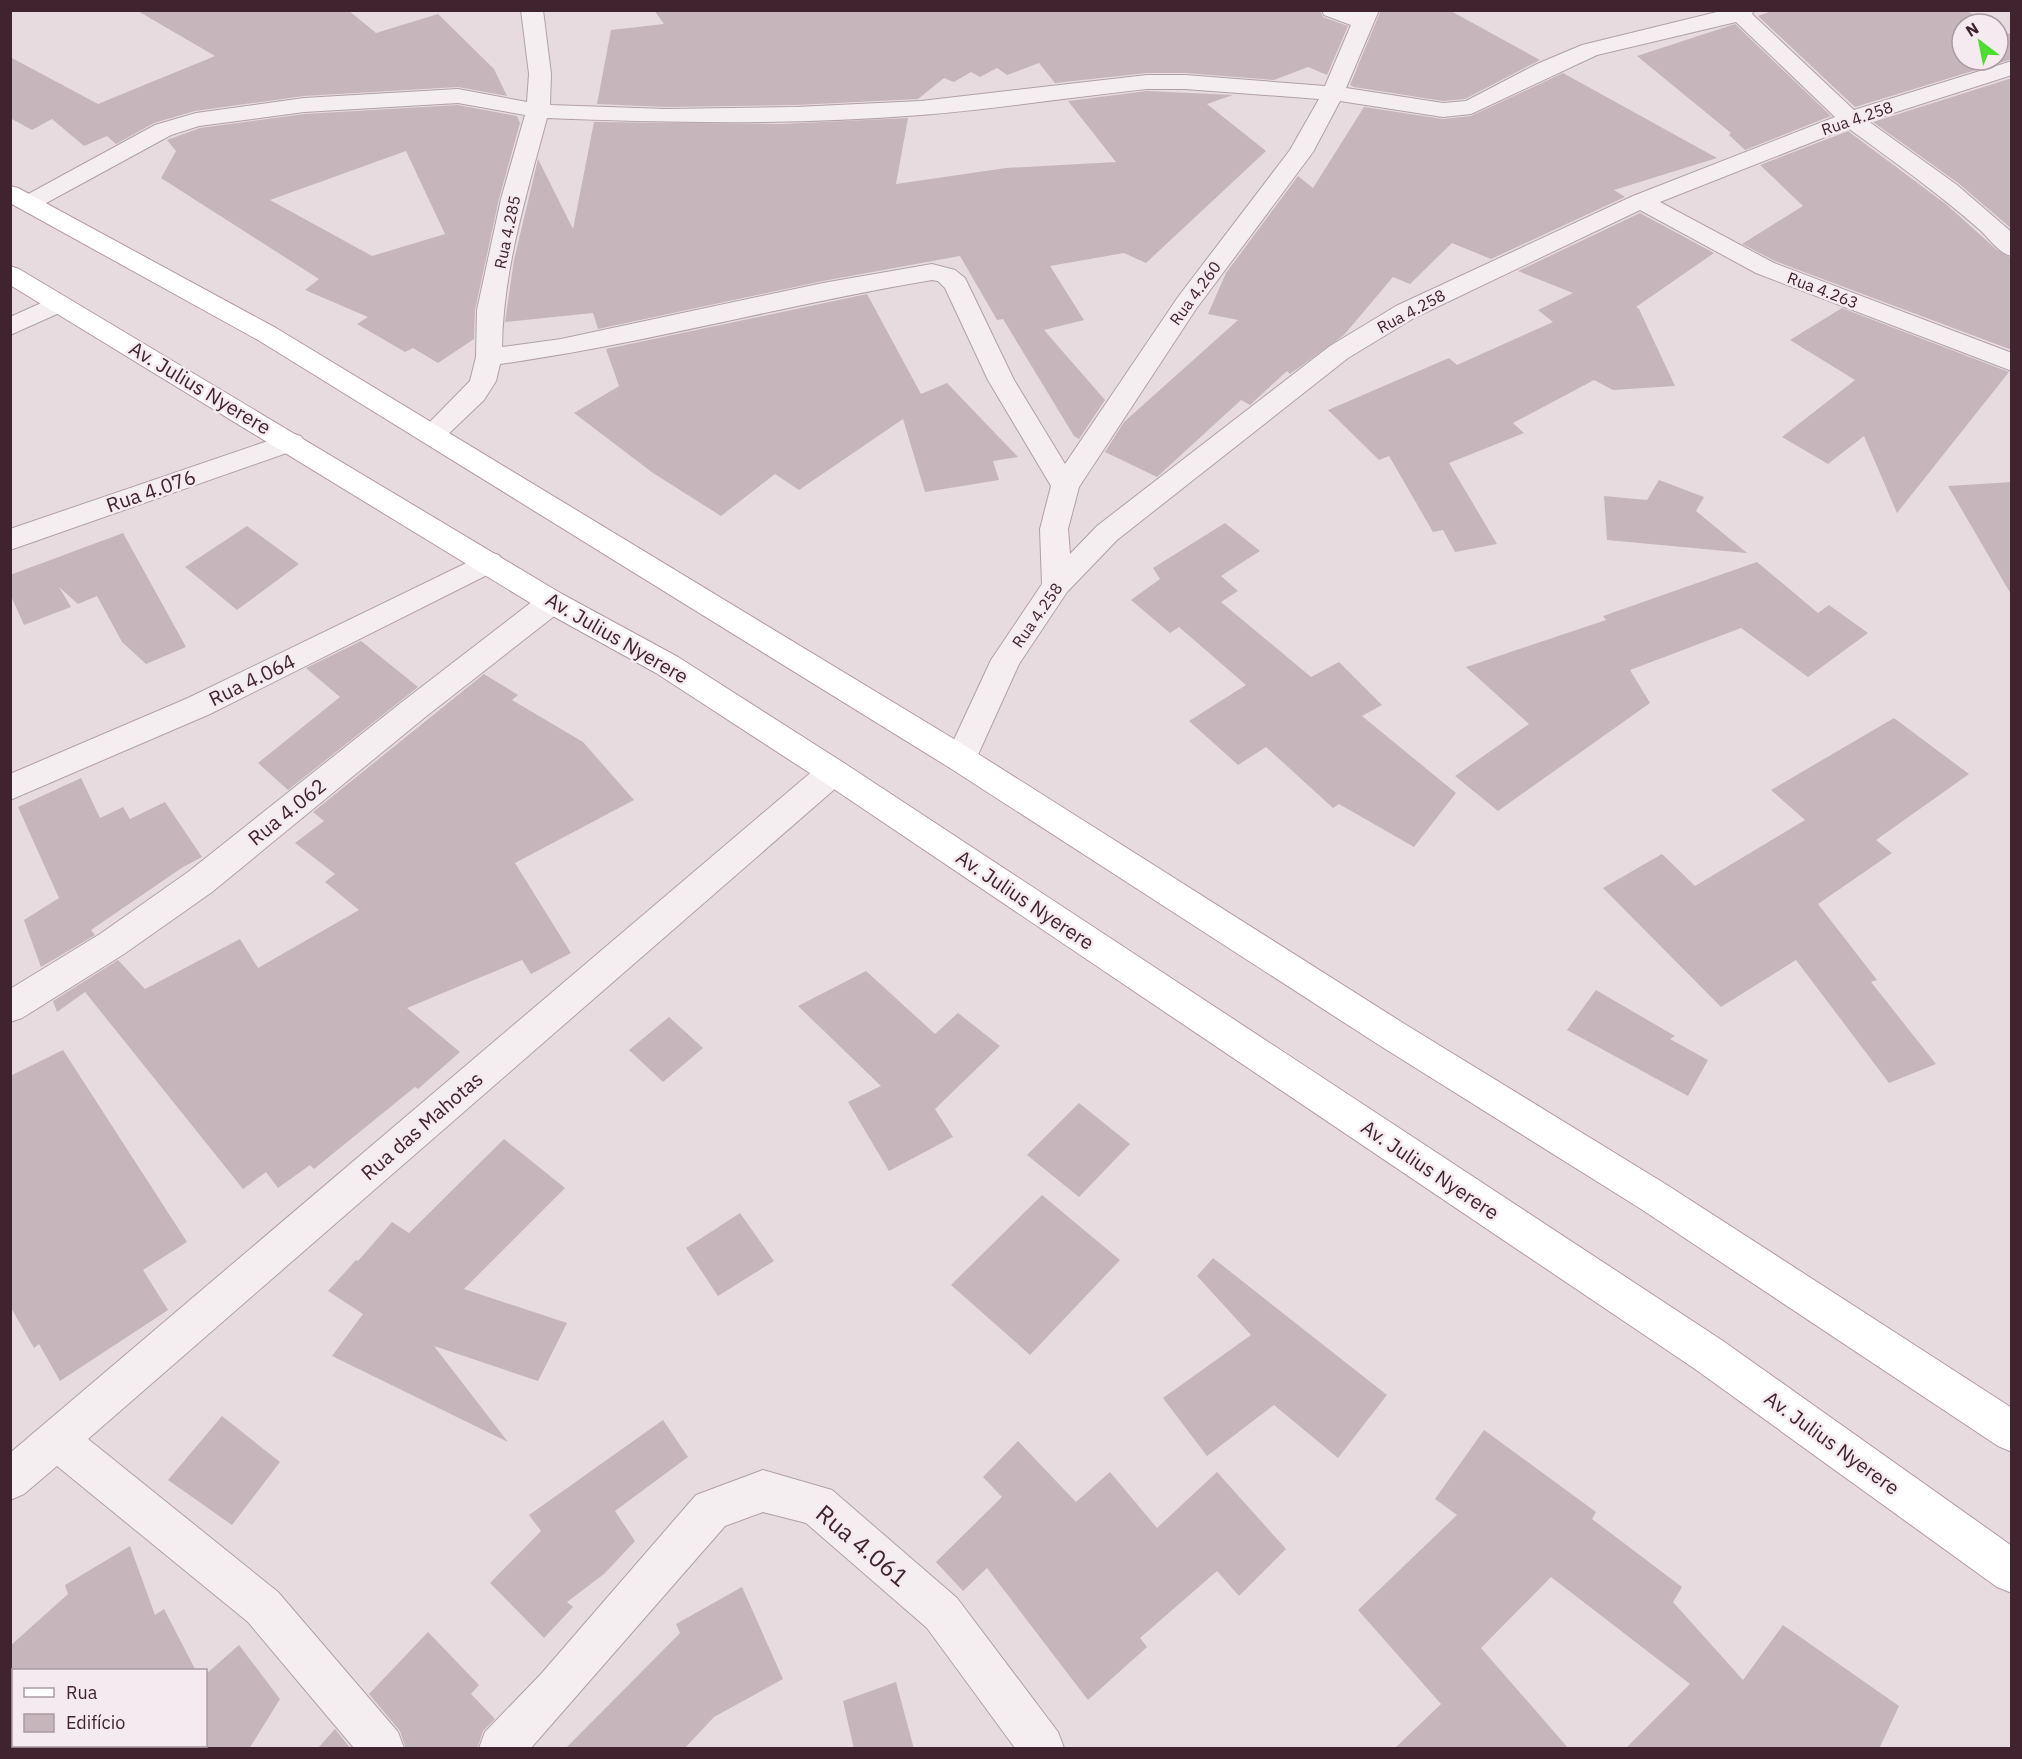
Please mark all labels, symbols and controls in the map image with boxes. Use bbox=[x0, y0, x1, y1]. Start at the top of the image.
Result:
north arrow bbox=[1950, 12, 2010, 72]
text: N bbox=[1962, 18, 1982, 41]
street label: Rua 4.258 bbox=[1819, 96, 1895, 140]
street label: Rua 4.285 bbox=[489, 194, 525, 270]
street label: Rua 4.260 bbox=[1165, 257, 1225, 329]
street label: Rua 4.263 bbox=[1785, 267, 1861, 313]
street label: Rua 4.258 bbox=[1373, 285, 1449, 337]
street label: Av. Julius Nyerere bbox=[124, 335, 276, 441]
street label: Rua 4.076 bbox=[102, 463, 199, 518]
street label: Rua 4.258 bbox=[1007, 579, 1067, 651]
street label: Av. Julius Nyerere bbox=[541, 586, 694, 689]
street label: Rua 4.064 bbox=[204, 647, 299, 712]
street label: Rua 4.062 bbox=[242, 772, 331, 851]
street label: Av. Julius Nyerere bbox=[951, 843, 1099, 956]
street label: Rua das Mahotas bbox=[355, 1065, 488, 1186]
street label: Av. Julius Nyerere bbox=[1356, 1113, 1504, 1226]
street label: Av. Julius Nyerere bbox=[1759, 1384, 1905, 1501]
street label: Rua 4.061 bbox=[810, 1497, 916, 1593]
legend bbox=[12, 1669, 207, 1747]
text: Rua bbox=[66, 1681, 98, 1704]
text: Edifício bbox=[66, 1711, 125, 1734]

